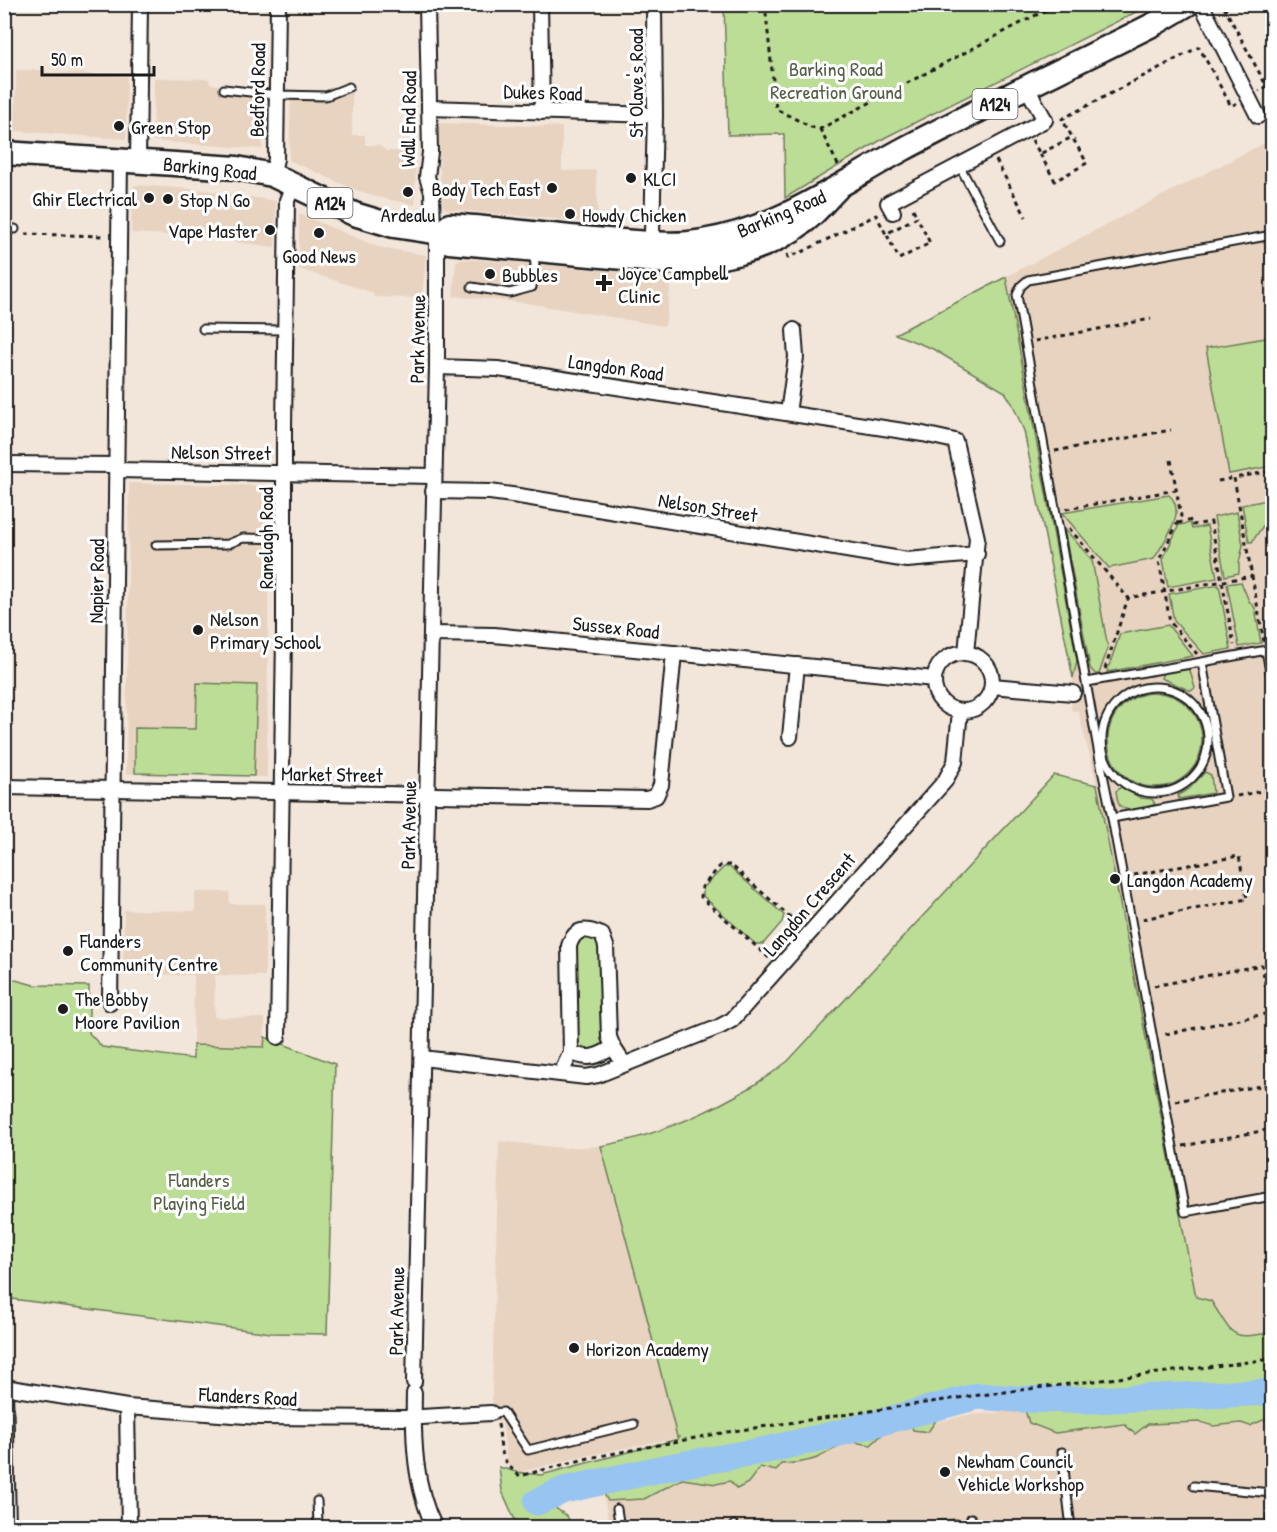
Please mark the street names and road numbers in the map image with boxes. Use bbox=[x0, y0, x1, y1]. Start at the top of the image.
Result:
street label: St Olave's Road bbox=[622, 28, 649, 138]
street label: Bedford Road bbox=[243, 43, 271, 137]
street label: Wall End Road bbox=[394, 70, 422, 167]
street label: Dukes Road bbox=[503, 77, 583, 107]
road number: A124 bbox=[972, 89, 1018, 119]
street label: Barking Road bbox=[162, 150, 258, 186]
street label: Barking Road bbox=[733, 182, 830, 244]
road number: A124 bbox=[308, 188, 352, 218]
street label: Park Avenue bbox=[403, 294, 431, 384]
street label: Langdon Road bbox=[567, 347, 665, 387]
street label: Nelson Street bbox=[171, 438, 272, 466]
street label: Nelson Street bbox=[657, 486, 761, 528]
street label: Ranelagh Road bbox=[252, 487, 279, 589]
street label: Napier Road bbox=[82, 538, 110, 624]
street label: Sussex Road bbox=[571, 609, 661, 645]
street label: Market Street bbox=[281, 760, 384, 788]
street label: Park Avenue bbox=[394, 780, 422, 870]
street label: Langdon Crescent bbox=[757, 846, 862, 961]
street label: Park Avenue bbox=[382, 1266, 410, 1356]
street label: Flanders Road bbox=[197, 1380, 298, 1412]

